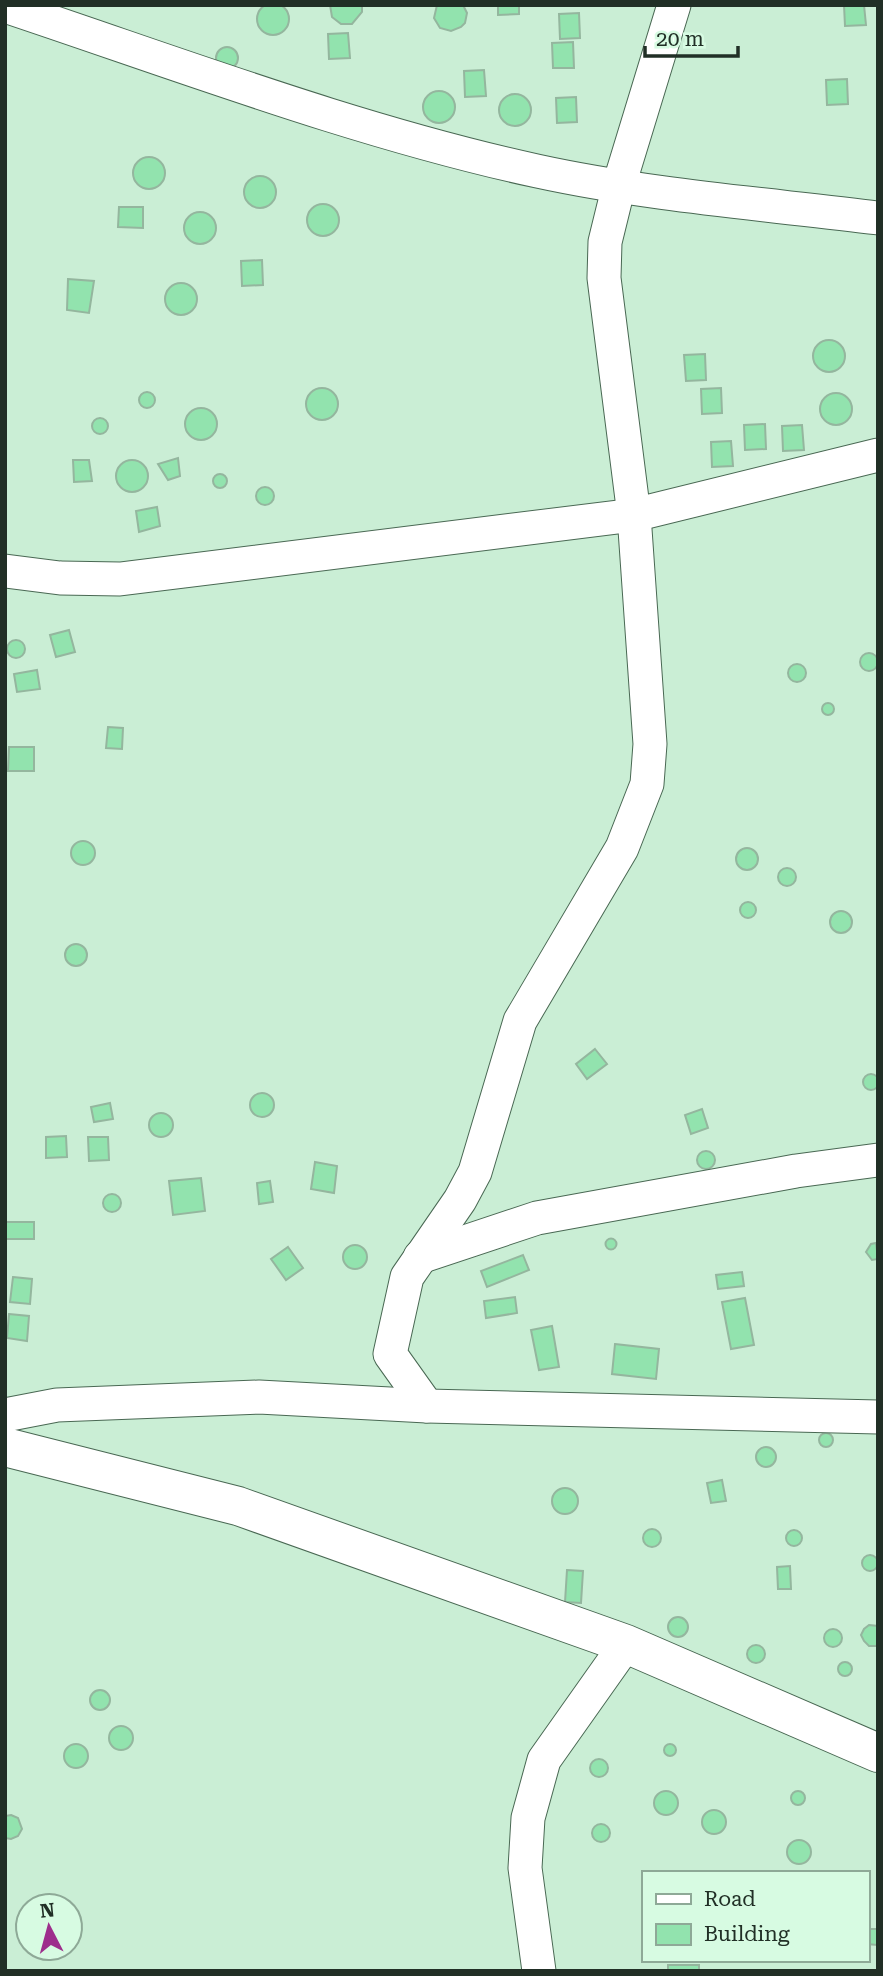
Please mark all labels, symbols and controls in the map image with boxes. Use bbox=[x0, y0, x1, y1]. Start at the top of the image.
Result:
scale bar bbox=[645, 14, 738, 58]
text: 20 m bbox=[656, 27, 704, 51]
legend bbox=[642, 1871, 869, 1962]
text: Road bbox=[704, 1887, 756, 1911]
north arrow bbox=[14, 1892, 84, 1962]
text: N bbox=[39, 1898, 56, 1923]
text: Building bbox=[704, 1922, 790, 1946]

